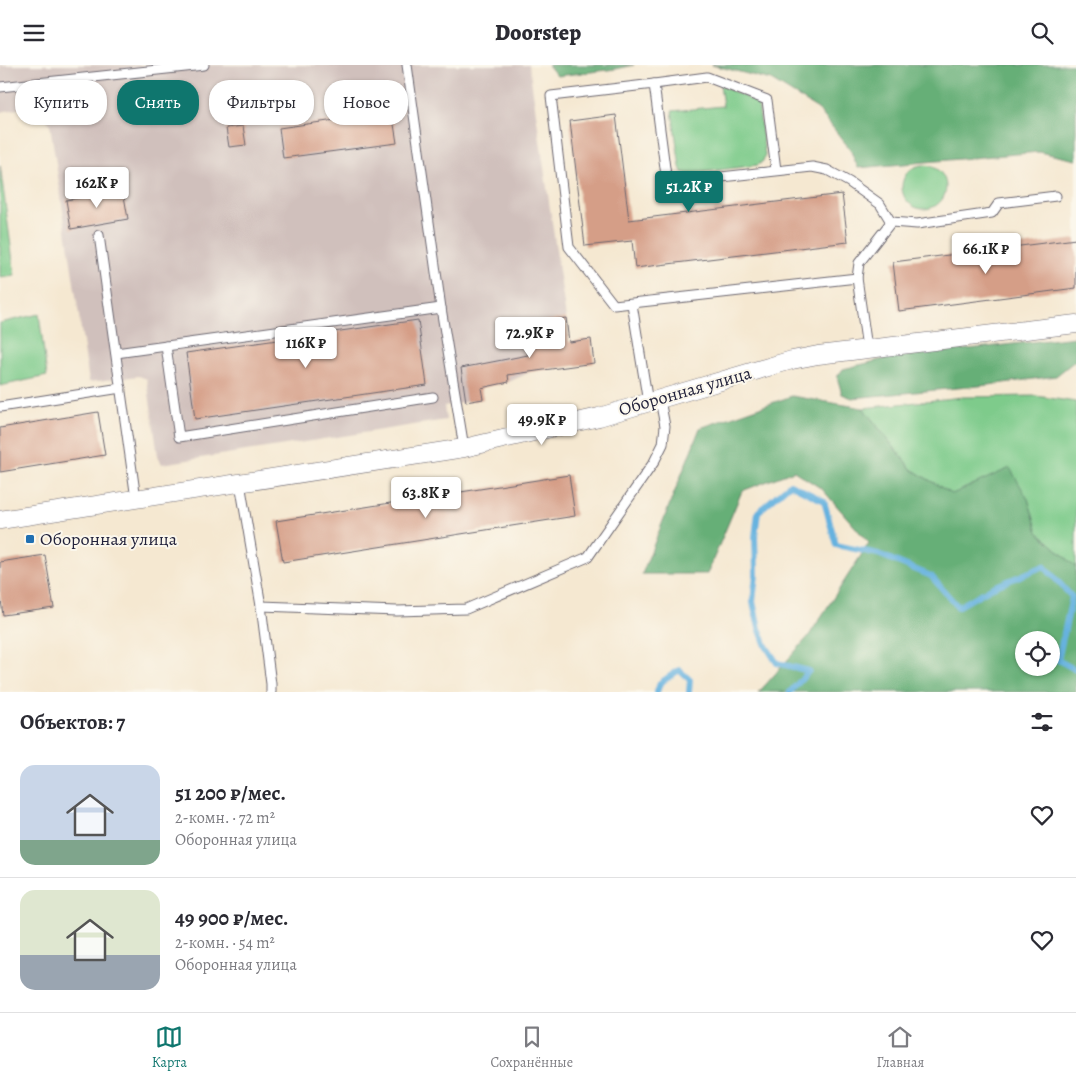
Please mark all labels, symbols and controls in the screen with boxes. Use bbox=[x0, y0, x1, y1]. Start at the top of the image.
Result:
text: Doorstep bbox=[495, 18, 581, 48]
icon: menu bbox=[20, 19, 48, 47]
icon: search bbox=[1028, 19, 1056, 47]
chip: Купить bbox=[15, 80, 107, 125]
chip: Снять bbox=[117, 80, 199, 125]
chip: Фильтры bbox=[209, 80, 314, 125]
chip: Новое bbox=[324, 80, 408, 125]
pin: 162K ₽ bbox=[56, 167, 138, 209]
pin: 51.2K ₽ bbox=[643, 171, 735, 213]
text: 162K ₽ bbox=[76, 172, 118, 194]
text: 51.2K ₽ bbox=[666, 176, 712, 198]
pin: 66.1K ₽ bbox=[940, 233, 1032, 275]
text: 66.1K ₽ bbox=[963, 238, 1009, 260]
pin: 72.9K ₽ bbox=[484, 317, 576, 359]
text: 72.9K ₽ bbox=[506, 322, 554, 344]
pin: 116K ₽ bbox=[265, 327, 347, 369]
text: 116K ₽ bbox=[286, 332, 326, 354]
street label: Оборонная улица bbox=[616, 360, 755, 421]
pin: 49.9K ₽ bbox=[496, 403, 588, 446]
text: 49.9K ₽ bbox=[518, 409, 566, 431]
pin: 63.8K ₽ bbox=[380, 477, 472, 519]
text: 63.8K ₽ bbox=[402, 482, 450, 504]
place label: Оборонная улица bbox=[40, 527, 178, 551]
marker: Оборонная улица bbox=[24, 533, 36, 545]
map controls bbox=[1015, 631, 1060, 676]
button: locate bbox=[1015, 631, 1060, 676]
text: Объектов: 7 bbox=[20, 708, 125, 736]
icon: filters bbox=[1028, 708, 1056, 736]
text: 51 200 ₽/мес. bbox=[175, 779, 286, 807]
icon: home bbox=[60, 785, 120, 845]
icon: heart bbox=[1028, 801, 1056, 829]
text: 2-комн. · 72 m² bbox=[175, 807, 275, 829]
text: Оборонная улица bbox=[175, 829, 297, 851]
text: 49 900 ₽/мес. bbox=[175, 904, 289, 932]
icon: home bbox=[60, 910, 120, 970]
icon: heart bbox=[1028, 926, 1056, 954]
text: 2-комн. · 54 m² bbox=[175, 932, 275, 954]
text: Оборонная улица bbox=[175, 954, 297, 976]
tab: Карта bbox=[152, 1023, 187, 1072]
tab: Сохранённые bbox=[491, 1023, 573, 1072]
tab: Главная bbox=[877, 1023, 924, 1072]

